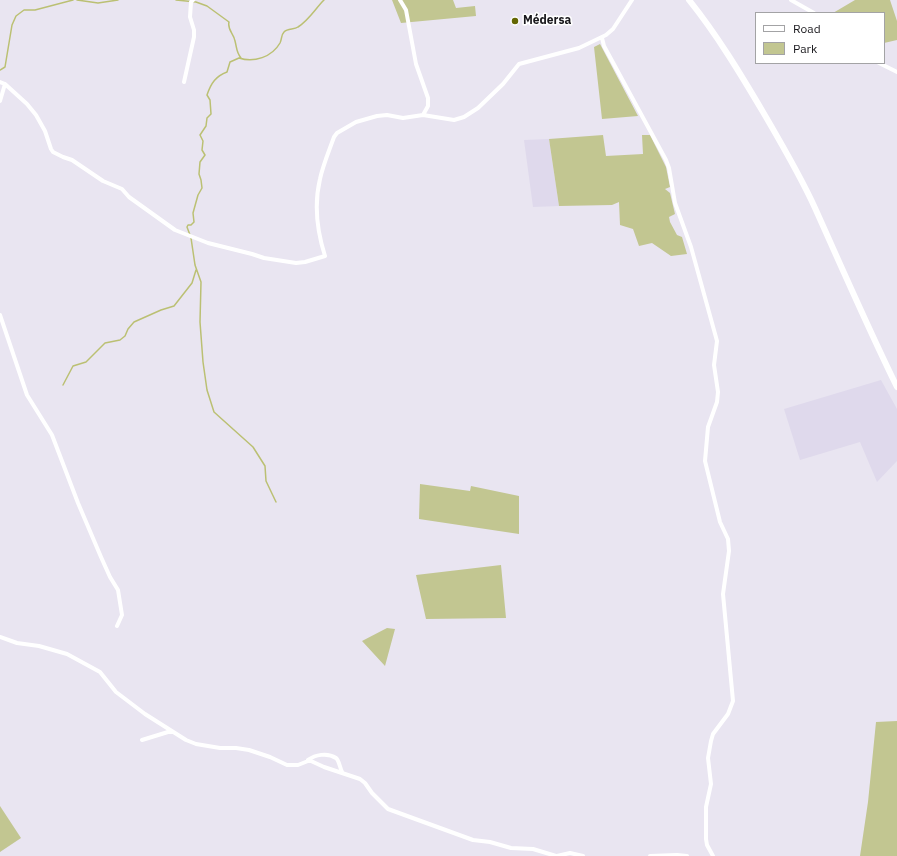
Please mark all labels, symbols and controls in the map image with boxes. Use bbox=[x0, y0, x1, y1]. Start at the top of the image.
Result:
legend bbox=[755, 12, 885, 64]
place label: Médersa bbox=[523, 14, 571, 28]
marker: Médersa bbox=[510, 16, 520, 26]
text: Road bbox=[793, 21, 821, 36]
text: Park bbox=[793, 41, 817, 56]

